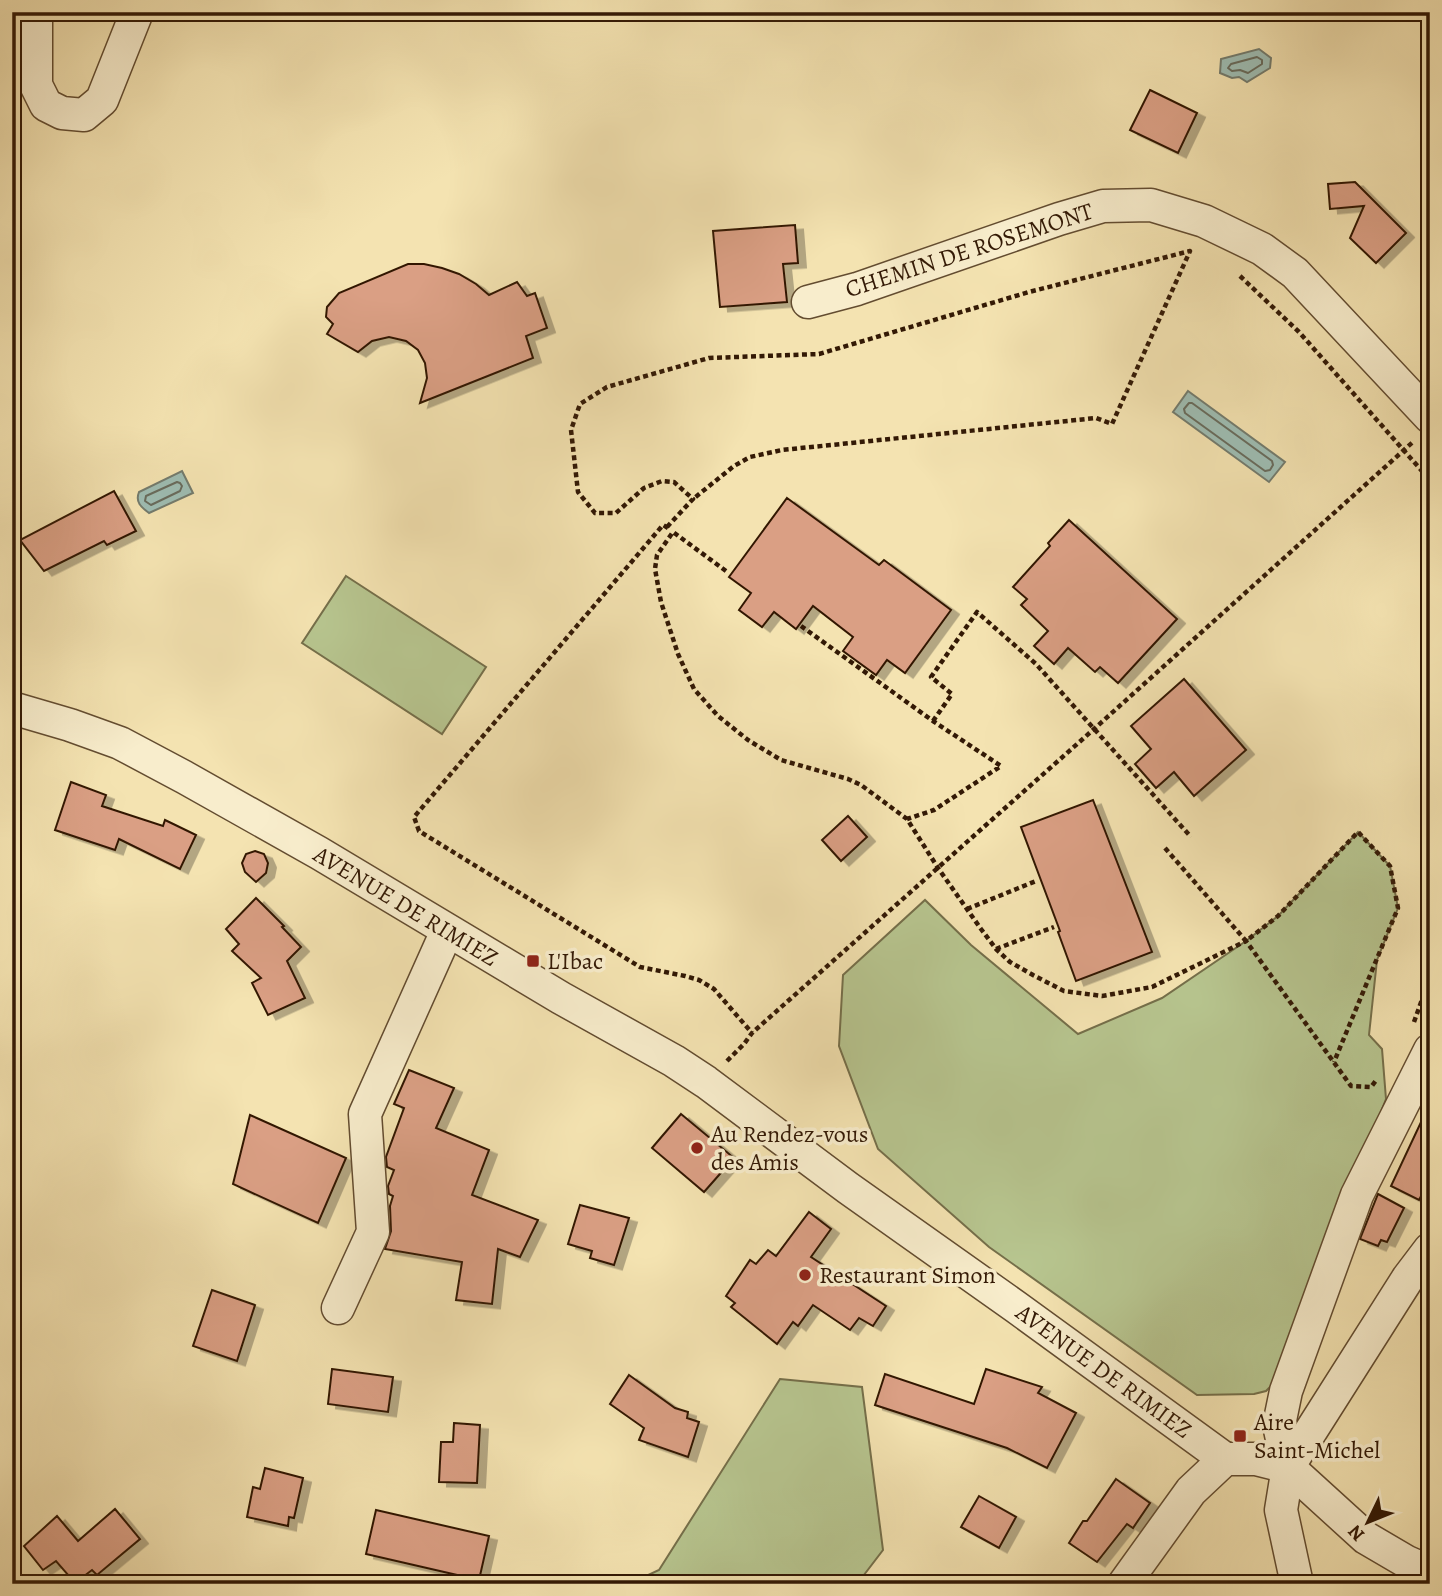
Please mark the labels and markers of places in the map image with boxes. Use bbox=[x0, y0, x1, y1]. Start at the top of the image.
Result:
place label: L'Ibac bbox=[547, 945, 603, 977]
marker: L'Ibac bbox=[525, 953, 541, 969]
place label: Au Rendez-vous des Amis bbox=[710, 1118, 868, 1178]
marker: Au Rendez-vous des Amis bbox=[689, 1140, 705, 1156]
place label: Restaurant Simon bbox=[819, 1259, 996, 1291]
marker: Restaurant Simon bbox=[797, 1267, 813, 1283]
place label: Aire Saint-Michel bbox=[1253, 1406, 1380, 1466]
marker: Aire Saint-Michel bbox=[1232, 1428, 1248, 1444]

